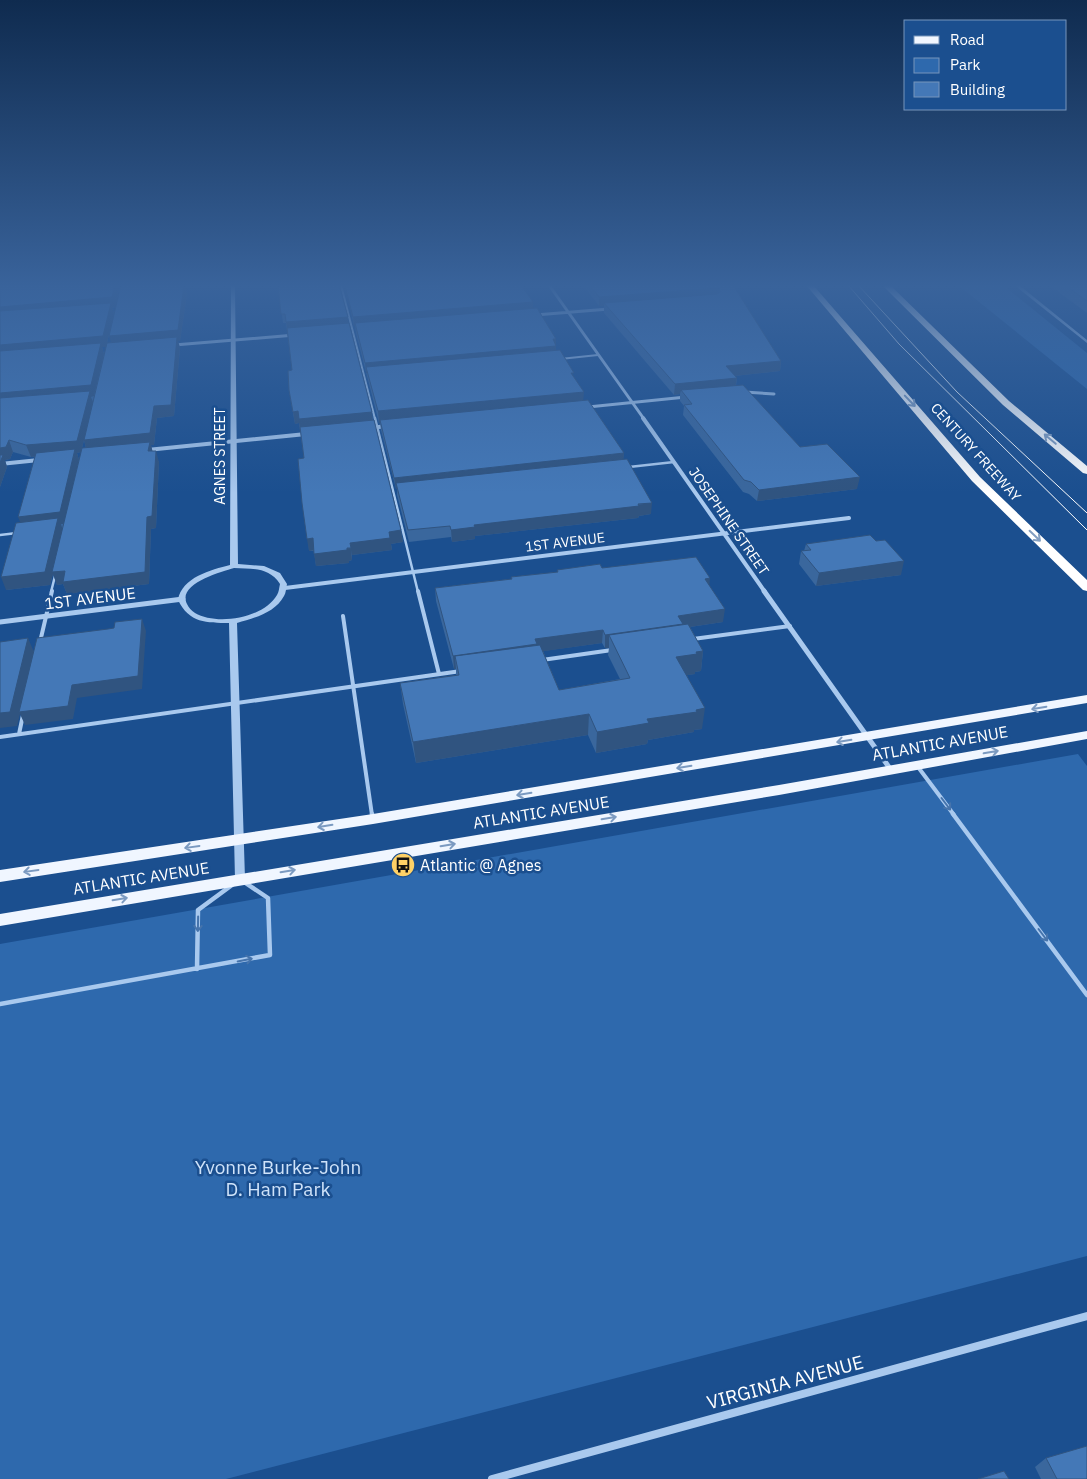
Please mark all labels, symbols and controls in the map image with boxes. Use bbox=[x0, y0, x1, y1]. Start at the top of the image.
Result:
legend bbox=[904, 20, 1067, 110]
text: Road bbox=[950, 30, 985, 49]
text: Park bbox=[950, 55, 980, 74]
text: Building bbox=[950, 80, 1005, 99]
one-way arrow bbox=[904, 395, 916, 407]
street label: CENTURY FREEWAY bbox=[927, 399, 1025, 505]
street label: AGNES STREET bbox=[211, 407, 229, 505]
one-way arrow bbox=[1043, 434, 1056, 445]
street label: JOSEPHINE STREET bbox=[685, 463, 773, 579]
street label: 1ST AVENUE bbox=[524, 528, 606, 556]
one-way arrow bbox=[1029, 530, 1041, 542]
street label: 1ST AVENUE bbox=[43, 582, 137, 614]
one-way arrow bbox=[1031, 703, 1047, 713]
street label: ATLANTIC AVENUE bbox=[871, 721, 1009, 765]
one-way arrow bbox=[837, 736, 853, 746]
one-way arrow bbox=[982, 747, 998, 757]
one-way arrow bbox=[676, 763, 692, 773]
one-way arrow bbox=[516, 789, 532, 799]
street label: ATLANTIC AVENUE bbox=[471, 791, 611, 833]
one-way arrow bbox=[941, 797, 951, 811]
one-way arrow bbox=[600, 813, 616, 823]
one-way arrow bbox=[318, 822, 334, 832]
one-way arrow bbox=[440, 839, 456, 849]
one-way arrow bbox=[184, 843, 200, 853]
bus stop icon: Atlantic @ Agnes bbox=[390, 852, 416, 878]
place label: Atlantic @ Agnes bbox=[420, 855, 542, 875]
street label: ATLANTIC AVENUE bbox=[71, 857, 211, 899]
one-way arrow bbox=[280, 866, 296, 876]
one-way arrow bbox=[23, 867, 39, 877]
one-way arrow bbox=[111, 894, 127, 904]
one-way arrow bbox=[193, 916, 202, 932]
one-way arrow bbox=[1037, 928, 1048, 941]
one-way arrow bbox=[236, 955, 252, 964]
park label: Yvonne Burke-John D. Ham Park bbox=[195, 1155, 361, 1201]
street label: VIRGINIA AVENUE bbox=[704, 1350, 866, 1414]

